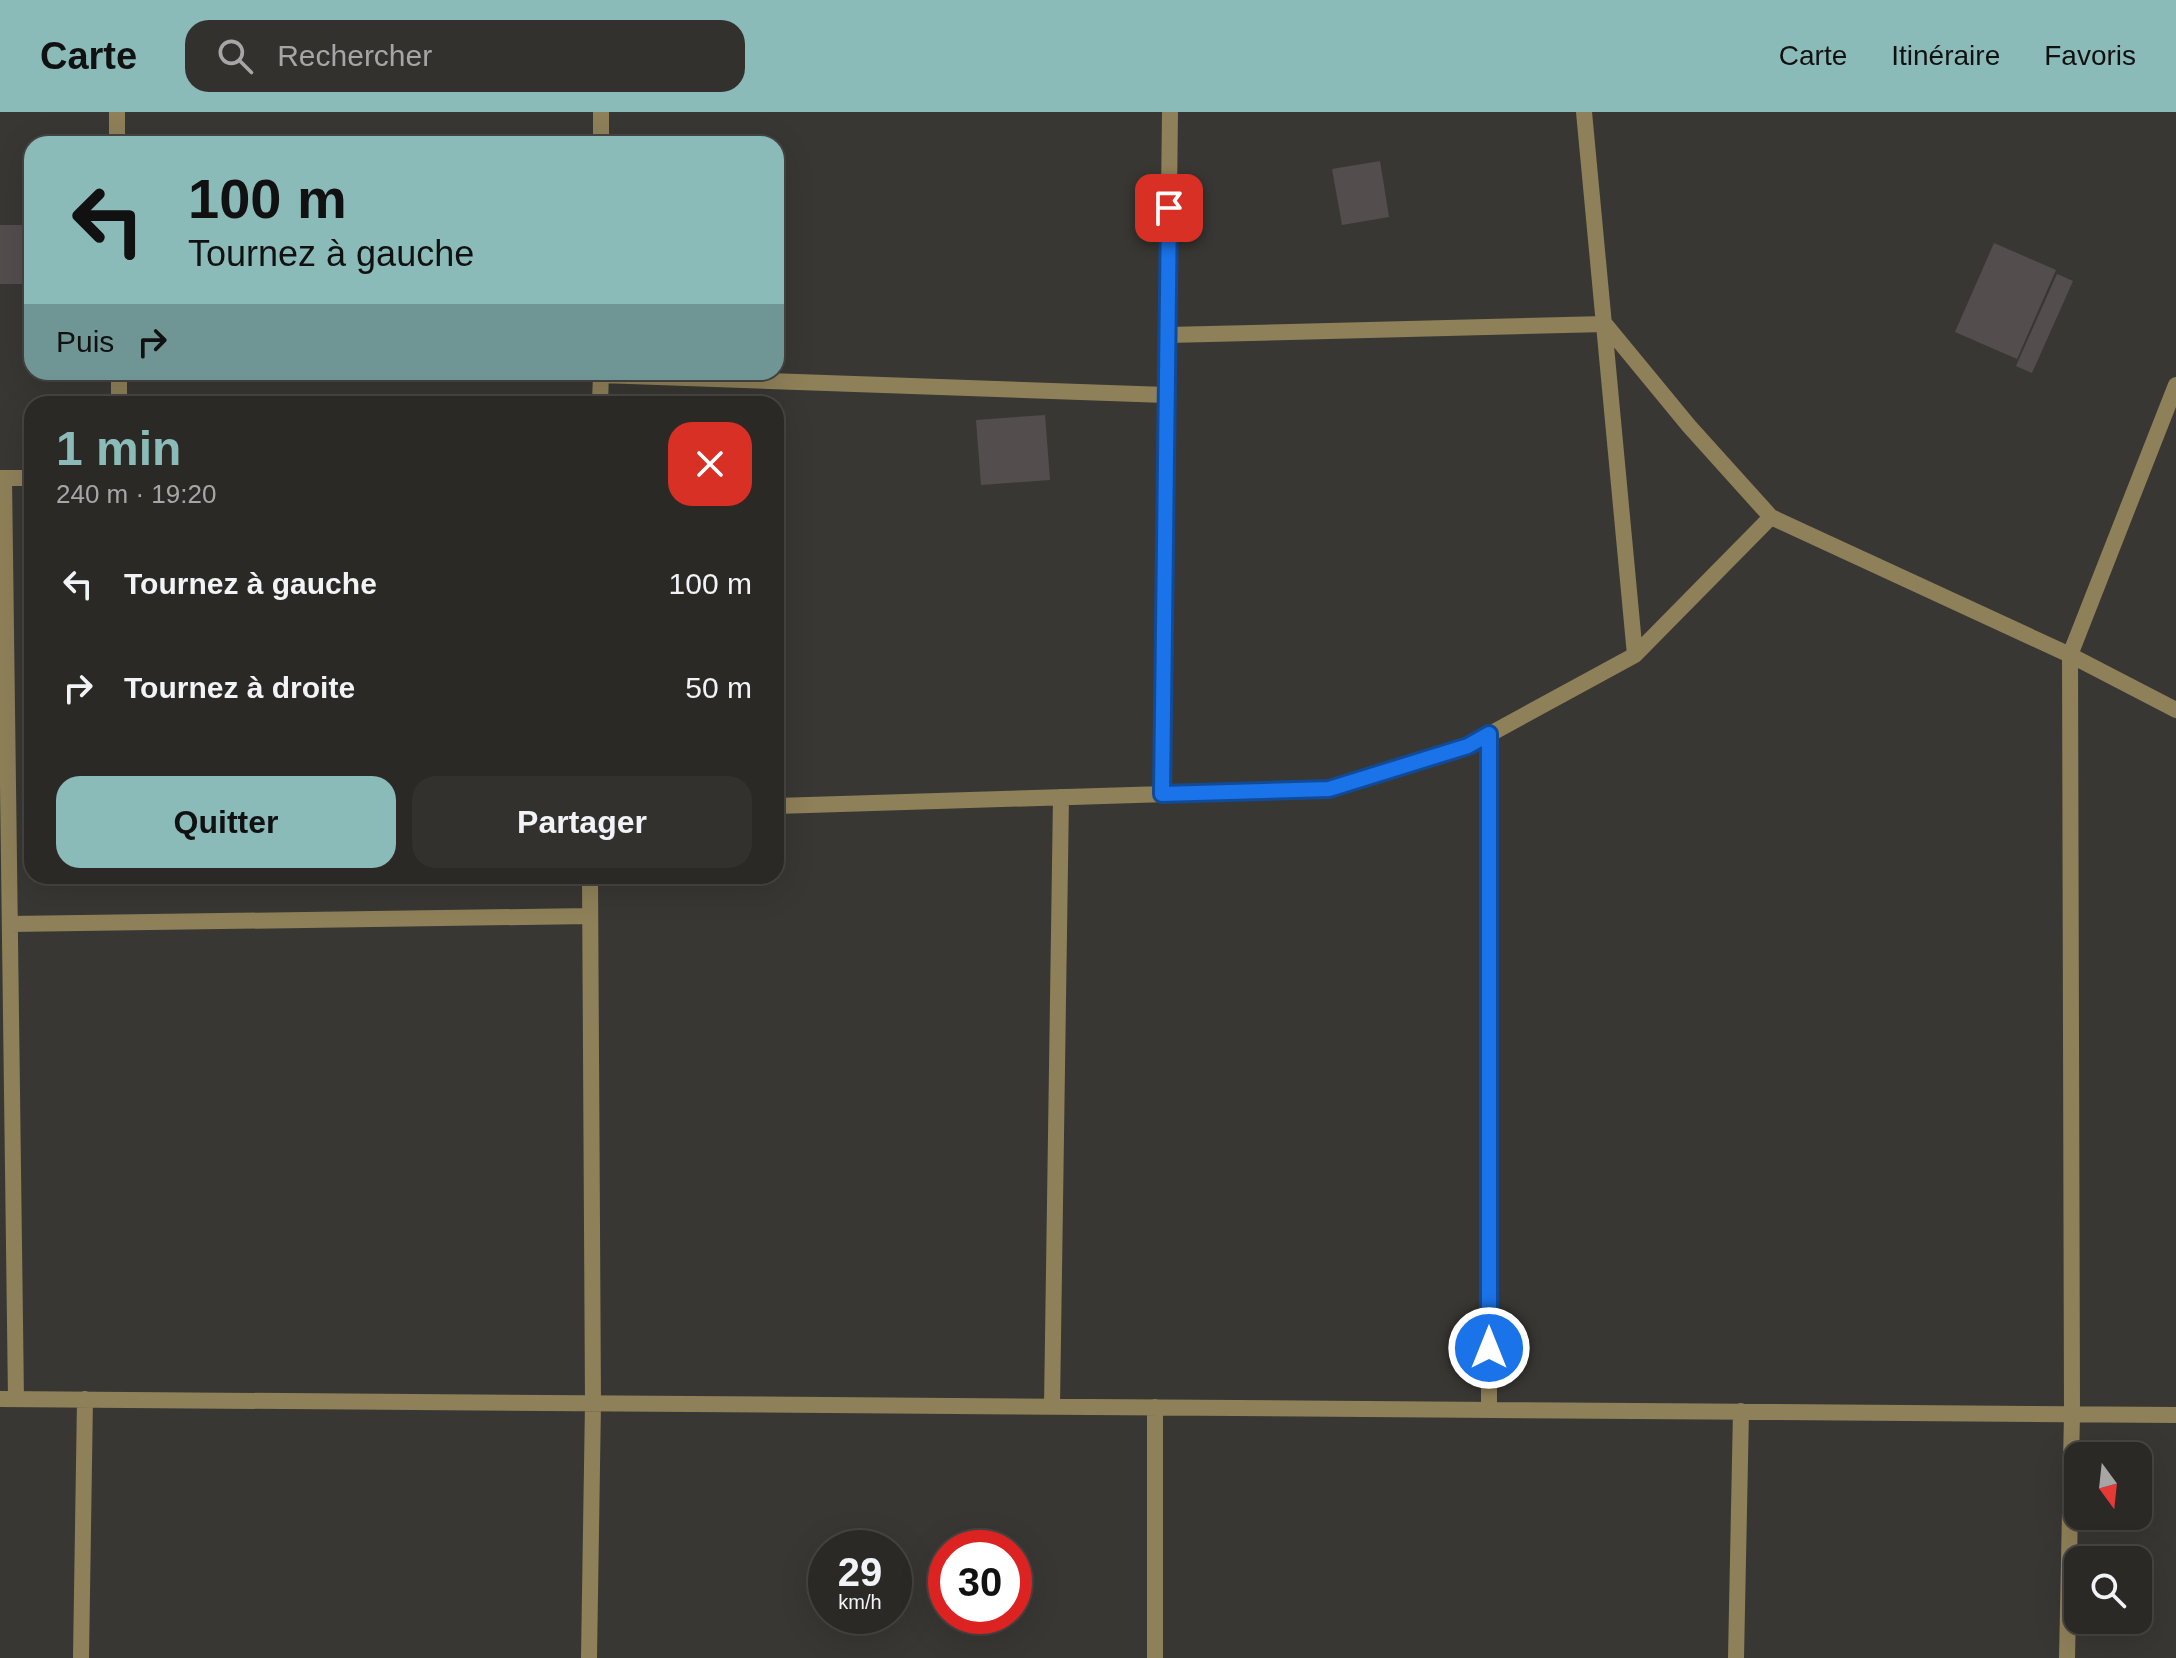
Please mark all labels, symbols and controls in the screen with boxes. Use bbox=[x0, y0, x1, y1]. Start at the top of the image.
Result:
search box bbox=[185, 20, 745, 92]
icon: search bbox=[213, 34, 257, 78]
text: Carte bbox=[40, 35, 137, 77]
text: Rechercher bbox=[277, 39, 432, 72]
text: Carte bbox=[1779, 40, 1847, 71]
text: Itinéraire bbox=[1891, 40, 2000, 71]
text: Favoris bbox=[2044, 40, 2136, 71]
text: 100 m bbox=[188, 167, 347, 230]
icon: left bbox=[56, 168, 160, 272]
pin bbox=[1135, 174, 1203, 242]
icon: arrive bbox=[1147, 186, 1191, 230]
text: Tournez à gauche bbox=[188, 233, 474, 274]
icon: right bbox=[130, 320, 174, 364]
text: Puis bbox=[56, 325, 114, 358]
text: 1 min bbox=[56, 422, 181, 475]
button: close bbox=[668, 422, 752, 506]
text: 240 m · 19:20 bbox=[56, 479, 216, 509]
icon: left bbox=[56, 562, 100, 606]
text: Tournez à gauche bbox=[124, 567, 377, 600]
text: 100 m bbox=[669, 567, 752, 600]
icon: right bbox=[56, 666, 100, 710]
text: Tournez à droite bbox=[124, 671, 355, 704]
text: 50 m bbox=[685, 671, 752, 704]
button: Quitter bbox=[56, 776, 396, 868]
button: Partager bbox=[412, 776, 752, 868]
position arrow bbox=[1447, 1306, 1531, 1390]
north arrow bbox=[2064, 1442, 2152, 1530]
map controls bbox=[2064, 1442, 2152, 1634]
speed limit sign: 30 bbox=[928, 1530, 1032, 1634]
button: search bbox=[2064, 1546, 2152, 1634]
text: 29 bbox=[838, 1550, 882, 1594]
text: km/h bbox=[838, 1591, 882, 1613]

